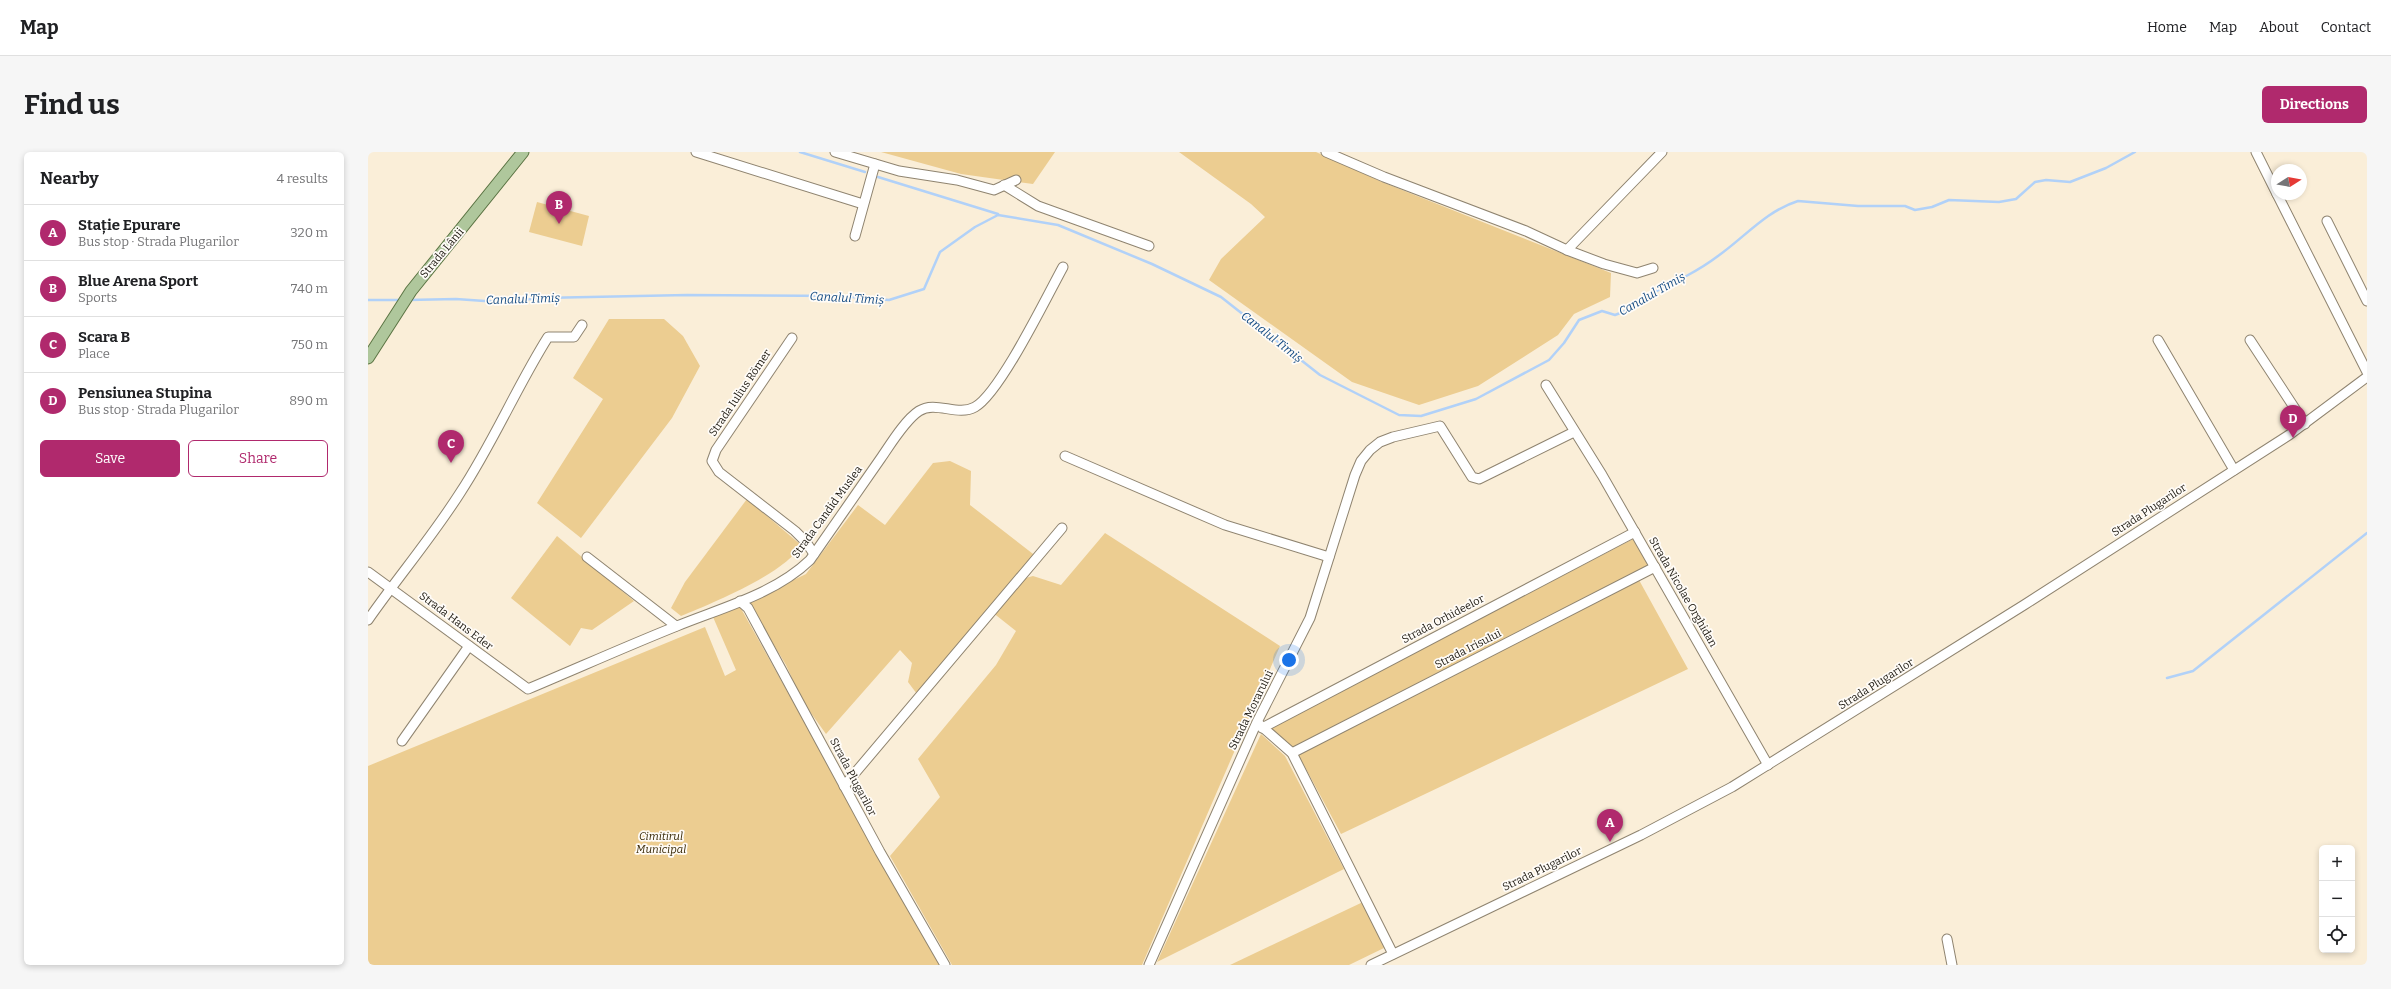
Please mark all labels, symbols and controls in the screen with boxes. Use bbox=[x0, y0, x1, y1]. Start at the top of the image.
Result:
text: Map bbox=[20, 16, 59, 39]
text: Home bbox=[2147, 19, 2187, 36]
text: Map bbox=[2209, 19, 2237, 36]
text: About bbox=[2259, 19, 2299, 36]
text: Contact bbox=[2321, 19, 2371, 36]
button: Directions bbox=[2262, 86, 2367, 123]
text: Find us bbox=[24, 88, 120, 121]
north arrow bbox=[2271, 164, 2307, 200]
text: Nearby bbox=[40, 168, 99, 189]
text: 4 results bbox=[276, 171, 328, 186]
pin: B bbox=[546, 191, 572, 224]
text: Stație Epurare bbox=[78, 216, 180, 234]
text: A bbox=[48, 225, 58, 240]
text: 320 m bbox=[290, 225, 328, 240]
street label: Strada Lânii bbox=[417, 225, 467, 281]
text: Bus stop · Strada Plugarilor bbox=[78, 234, 239, 249]
water label: Canalul Timiș bbox=[1616, 269, 1688, 320]
text: Blue Arena Sport bbox=[78, 272, 198, 290]
text: B bbox=[49, 281, 57, 296]
text: 740 m bbox=[291, 281, 328, 296]
water label: Canalul Timiș bbox=[809, 289, 885, 308]
text: Sports bbox=[78, 290, 117, 305]
water label: Canalul Timiș bbox=[485, 291, 561, 308]
water label: Canalul Timiș bbox=[1238, 309, 1306, 366]
text: Scara B bbox=[78, 328, 130, 346]
text: C bbox=[49, 337, 57, 352]
text: 750 m bbox=[291, 337, 328, 352]
text: Place bbox=[78, 346, 110, 361]
street label: Strada Iulius Römer bbox=[706, 347, 774, 439]
text: Pensiunea Stupina bbox=[78, 384, 212, 402]
text: D bbox=[48, 393, 58, 408]
text: 890 m bbox=[289, 393, 328, 408]
text: Bus stop · Strada Plugarilor bbox=[78, 402, 239, 417]
pin: D bbox=[2280, 405, 2306, 438]
pin: C bbox=[438, 430, 464, 463]
button: Save bbox=[40, 440, 180, 477]
button: Share bbox=[188, 440, 328, 477]
street label: Strada Candid Muslea bbox=[789, 463, 865, 561]
street label: Strada Plugarilor bbox=[2109, 481, 2189, 539]
street label: Strada Nicolae Orghidan bbox=[1646, 535, 1720, 649]
street label: Strada Hans Eder bbox=[417, 589, 495, 653]
street label: Strada Orhideelor bbox=[1400, 592, 1486, 646]
street label: Strada Irisului bbox=[1433, 626, 1504, 671]
your location bbox=[1279, 650, 1299, 670]
street label: Strada Plugarilor bbox=[1836, 656, 1916, 712]
street label: Strada Morarului bbox=[1226, 667, 1276, 752]
street label: Strada Plugarilor bbox=[827, 736, 879, 818]
pin: A bbox=[1597, 809, 1623, 842]
park label: Cimitirul Municipal bbox=[636, 830, 686, 856]
street label: Strada Plugarilor bbox=[1500, 844, 1584, 894]
map controls bbox=[2319, 845, 2355, 953]
button: + bbox=[2319, 845, 2355, 881]
button: − bbox=[2319, 881, 2355, 917]
button: locate bbox=[2319, 917, 2355, 953]

